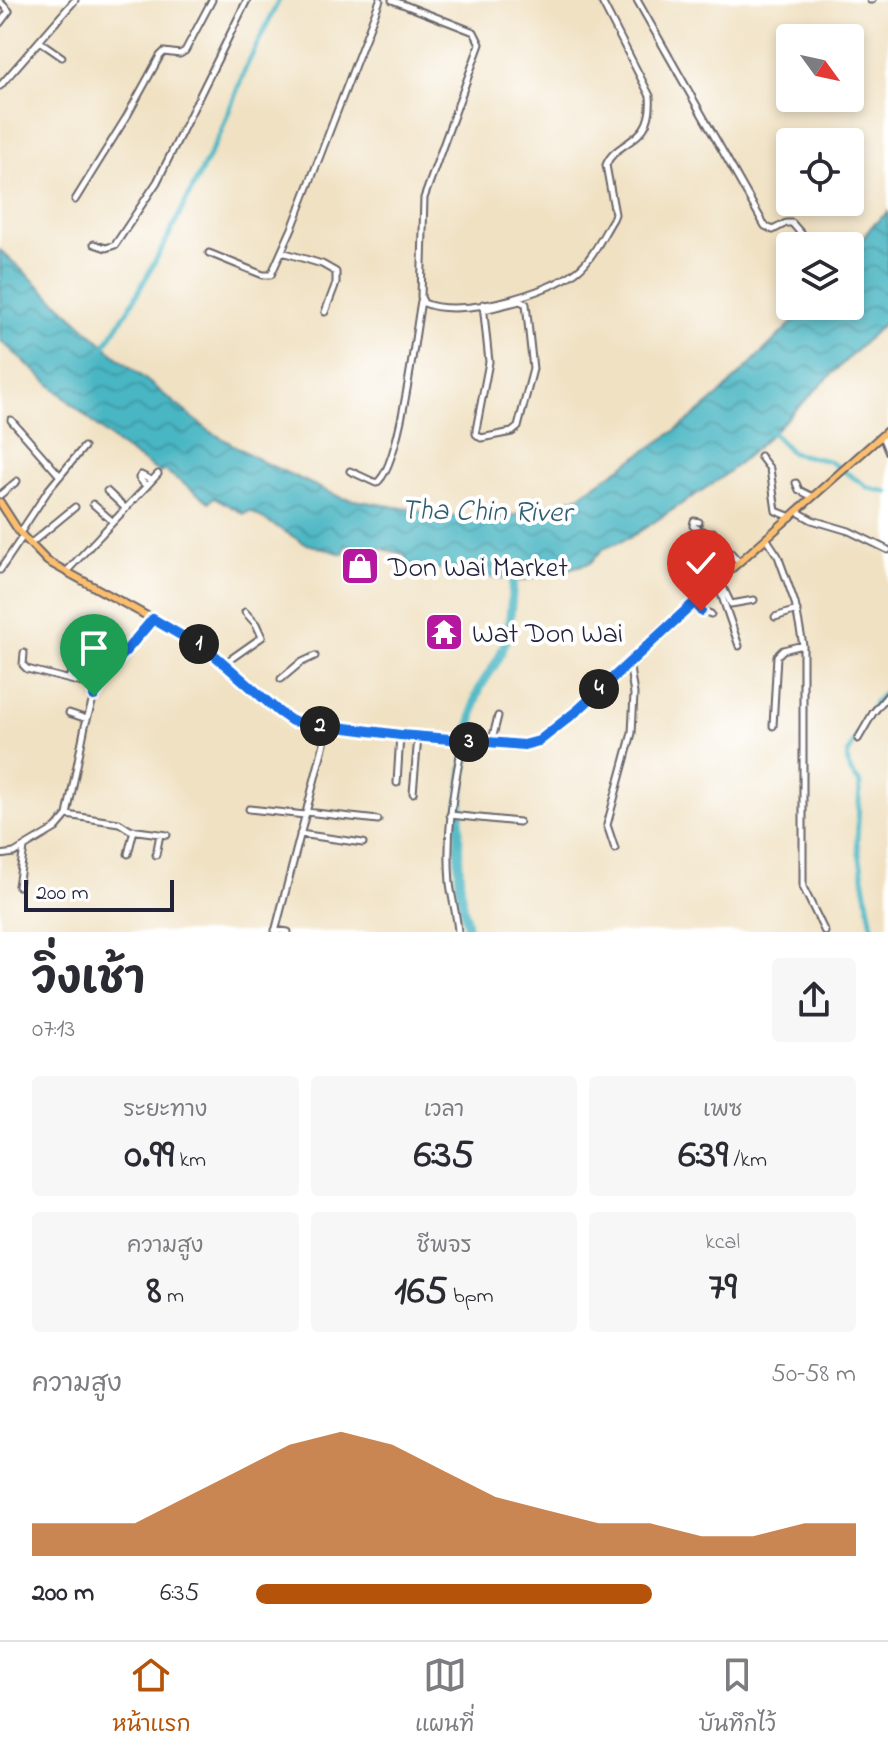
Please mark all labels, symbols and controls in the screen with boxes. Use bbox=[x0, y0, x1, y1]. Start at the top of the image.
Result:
north arrow bbox=[776, 24, 864, 112]
map controls bbox=[776, 24, 864, 320]
button: locate bbox=[776, 128, 864, 216]
button: layers bbox=[776, 232, 864, 320]
water label: Tha Chin River bbox=[400, 490, 575, 537]
pin bbox=[667, 529, 735, 611]
icon: check bbox=[679, 541, 723, 585]
shop icon: Don Wai Market bbox=[339, 545, 381, 587]
place label: Don Wai Market bbox=[387, 549, 568, 590]
temple icon: Wat Don Wai bbox=[423, 611, 465, 653]
pin bbox=[60, 614, 128, 696]
place label: Wat Don Wai bbox=[472, 615, 623, 656]
pin: 1 bbox=[179, 624, 219, 664]
icon: arrive bbox=[72, 626, 116, 670]
text: 1 bbox=[196, 628, 203, 660]
pin: 4 bbox=[579, 669, 619, 709]
text: 4 bbox=[594, 673, 604, 705]
pin: 2 bbox=[300, 706, 340, 746]
text: 2 bbox=[315, 710, 325, 742]
pin: 3 bbox=[449, 722, 489, 762]
text: 3 bbox=[464, 726, 474, 758]
scale bar bbox=[24, 876, 174, 912]
text: 200 m bbox=[36, 878, 89, 910]
text: วิ่งเช้า bbox=[32, 949, 145, 1013]
button: share bbox=[772, 958, 856, 1042]
text: 07:13 bbox=[32, 1011, 75, 1049]
text: ระยะทาง bbox=[123, 1095, 207, 1127]
text: เวลา bbox=[424, 1095, 464, 1127]
text: เพซ bbox=[703, 1095, 742, 1127]
text: 0.99 bbox=[124, 1127, 174, 1186]
text: 6:35 bbox=[414, 1127, 474, 1186]
text: 6:39 bbox=[678, 1127, 728, 1186]
text: km bbox=[174, 1145, 206, 1177]
text: /km bbox=[728, 1145, 767, 1177]
text: kcal bbox=[705, 1227, 740, 1259]
text: ความสูง bbox=[127, 1231, 203, 1263]
text: ชีพจร bbox=[416, 1231, 472, 1263]
text: 79 bbox=[708, 1259, 737, 1318]
text: 8 bbox=[147, 1263, 162, 1322]
text: 165 bbox=[394, 1263, 448, 1322]
text: m bbox=[162, 1281, 184, 1313]
text: bpm bbox=[448, 1281, 494, 1313]
text: 50–58 m bbox=[771, 1356, 856, 1394]
text: ความสูง bbox=[32, 1366, 122, 1404]
text: 200 m bbox=[32, 1575, 94, 1613]
text: 6:35 bbox=[160, 1575, 199, 1613]
tab: หน้าแรก bbox=[112, 1653, 191, 1742]
tab: แผนที่ bbox=[415, 1653, 474, 1742]
tab: บันทึกไว้ bbox=[699, 1653, 776, 1742]

